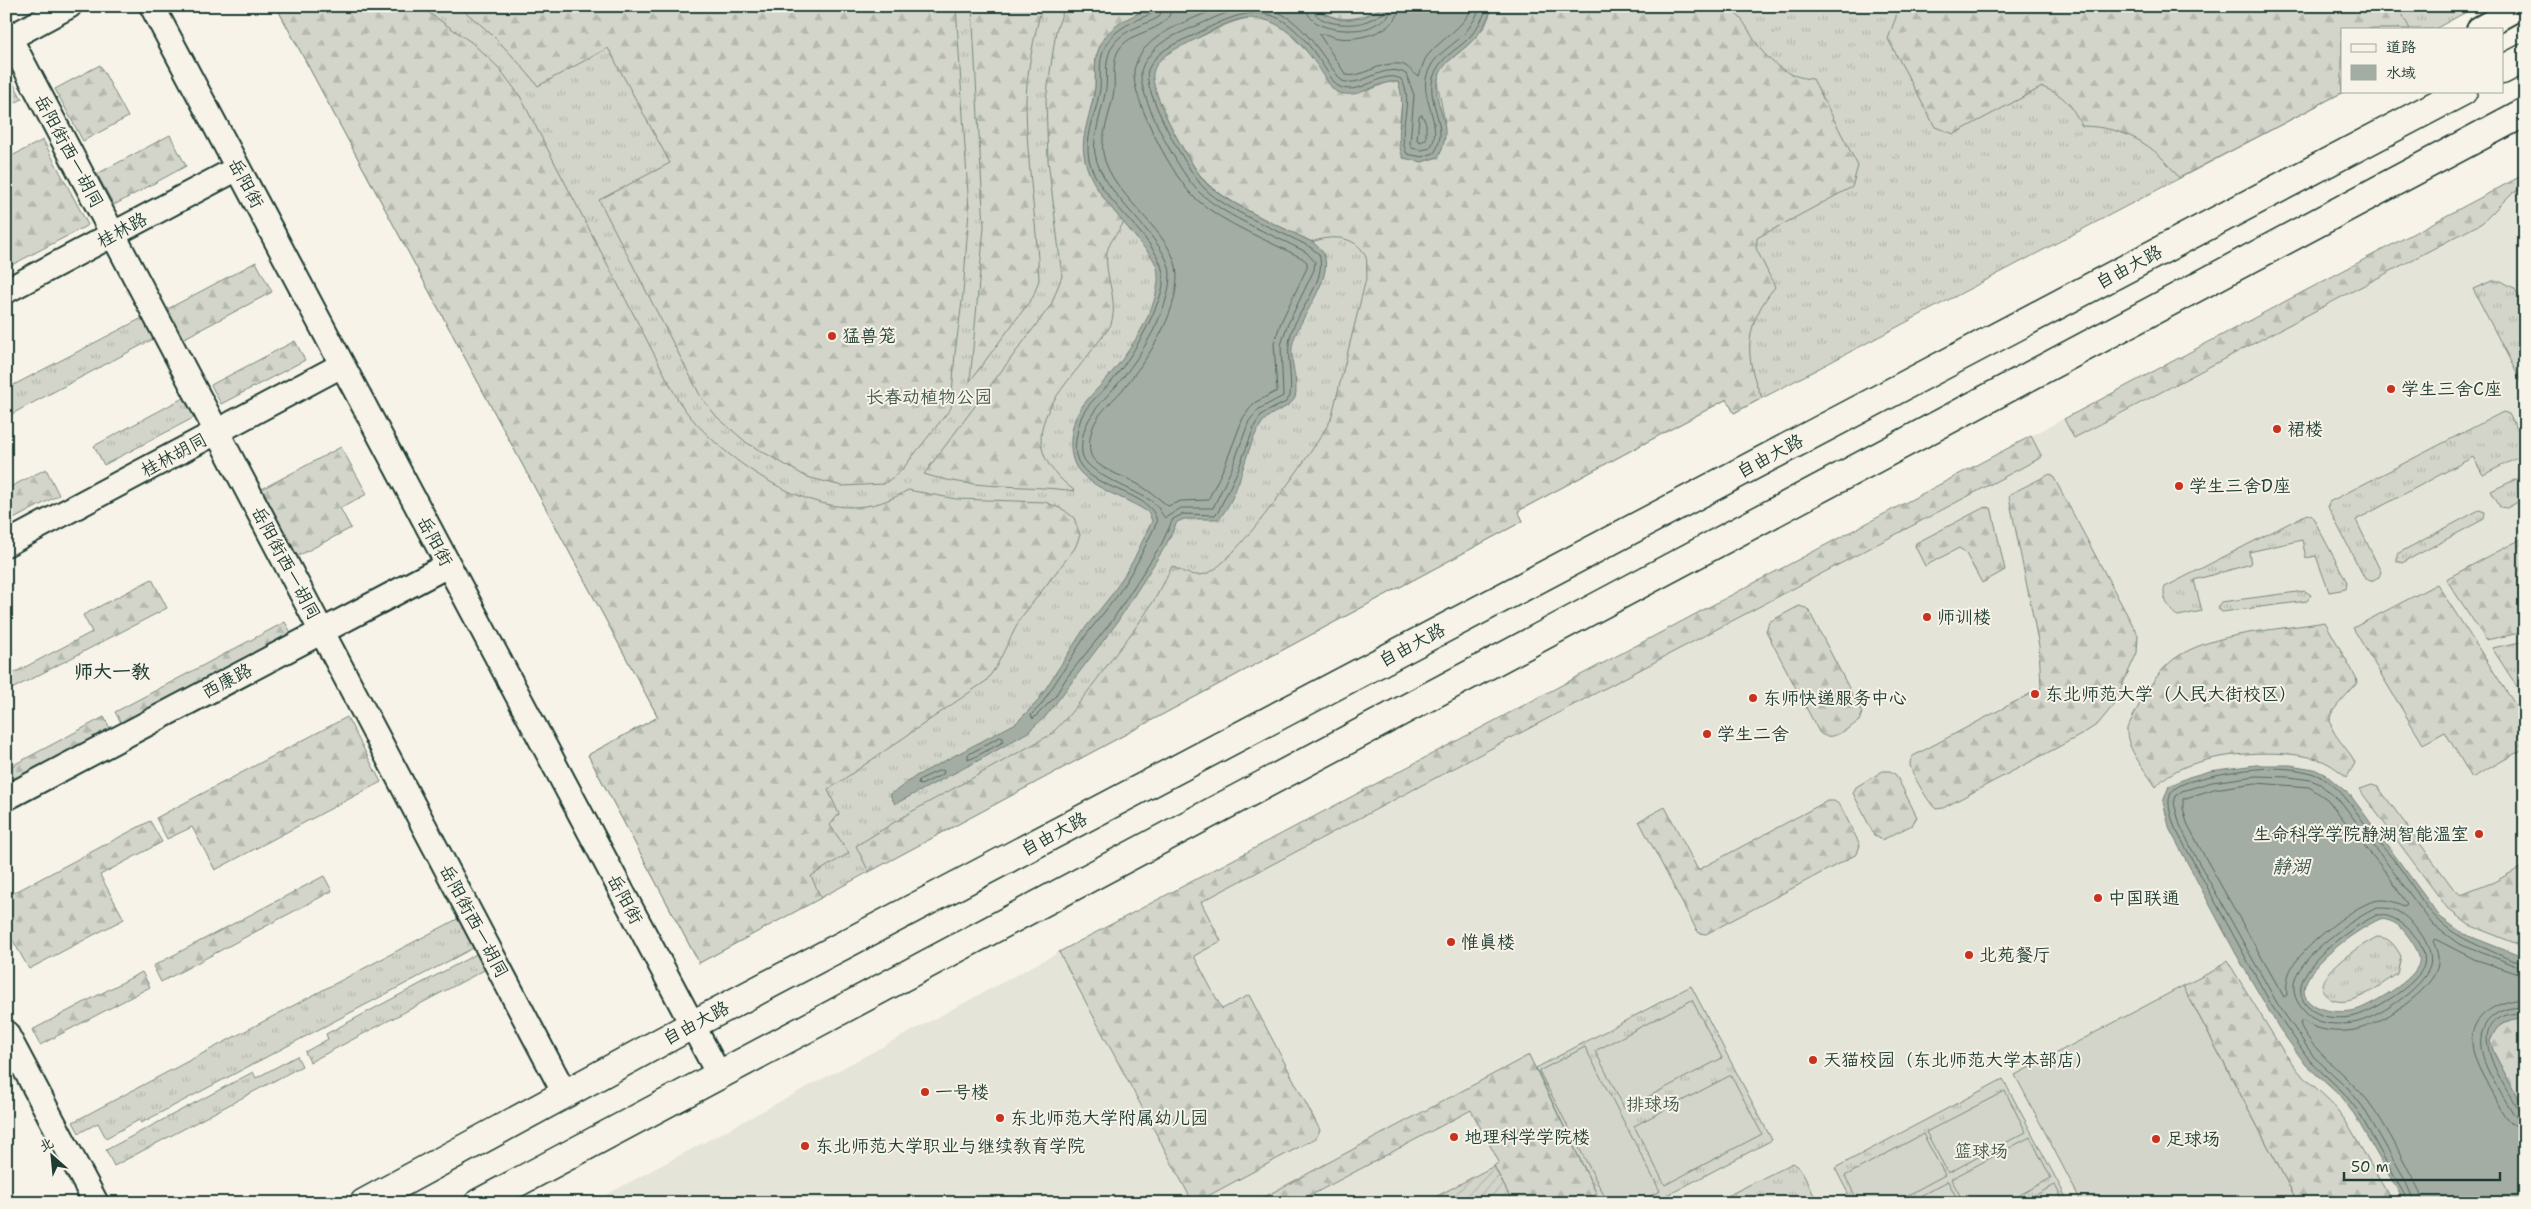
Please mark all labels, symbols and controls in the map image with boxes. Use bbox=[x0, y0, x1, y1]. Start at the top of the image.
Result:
legend bbox=[2341, 28, 2504, 92]
text: 道路 bbox=[2386, 37, 2416, 57]
text: 水域 bbox=[2386, 63, 2416, 83]
street label: 岳阳街西一胡同 bbox=[29, 90, 109, 212]
street label: 岳阳街 bbox=[223, 154, 269, 212]
street label: 桂林路 bbox=[93, 207, 151, 253]
street label: 自由大路 bbox=[2092, 240, 2166, 294]
place label: 猛兽笼 bbox=[842, 324, 896, 348]
marker: 猛兽笼 bbox=[826, 330, 838, 342]
place label: 学生三舍C座 bbox=[2401, 377, 2502, 401]
marker: 学生三舍C座 bbox=[2385, 383, 2397, 395]
park label: 长春动植物公园 bbox=[866, 385, 992, 409]
place label: 裙楼 bbox=[2287, 417, 2323, 441]
marker: 裙楼 bbox=[2271, 423, 2283, 435]
street label: 桂林胡同 bbox=[137, 428, 211, 482]
street label: 自由大路 bbox=[1733, 429, 1807, 483]
place label: 学生三舍D座 bbox=[2189, 474, 2291, 498]
marker: 学生三舍D座 bbox=[2173, 480, 2185, 492]
street label: 岳阳街西一胡同 bbox=[246, 502, 326, 624]
street label: 岳阳街 bbox=[412, 512, 458, 570]
place label: 师训楼 bbox=[1937, 605, 1991, 629]
marker: 师训楼 bbox=[1921, 611, 1933, 623]
street label: 自由大路 bbox=[1375, 618, 1449, 672]
street label: 西康路 bbox=[198, 658, 256, 704]
district label: 师大一教 bbox=[74, 659, 150, 684]
place label: 东北师范大学（人民大街校区） bbox=[2045, 682, 2297, 706]
place label: 东师快递服务中心 bbox=[1763, 686, 1907, 710]
marker: 东北师范大学（人民大街校区） bbox=[2029, 688, 2041, 700]
marker: 东师快递服务中心 bbox=[1747, 692, 1759, 704]
place label: 学生二舍 bbox=[1717, 722, 1789, 746]
marker: 学生二舍 bbox=[1701, 728, 1713, 740]
street label: 自由大路 bbox=[1017, 807, 1091, 861]
place label: 生命科学学院静湖智能温室 bbox=[2253, 822, 2469, 846]
marker: 生命科学学院静湖智能温室 bbox=[2473, 828, 2485, 840]
water label: 静湖 bbox=[2272, 854, 2312, 879]
street label: 岳阳街西一胡同 bbox=[434, 860, 514, 982]
street label: 岳阳街 bbox=[602, 870, 648, 928]
place label: 中国联通 bbox=[2108, 886, 2180, 910]
marker: 中国联通 bbox=[2092, 892, 2104, 904]
place label: 惟真楼 bbox=[1461, 930, 1515, 954]
marker: 惟真楼 bbox=[1445, 936, 1457, 948]
place label: 北苑餐厅 bbox=[1979, 943, 2051, 967]
marker: 北苑餐厅 bbox=[1963, 949, 1975, 961]
street label: 自由大路 bbox=[659, 996, 733, 1050]
place label: 天猫校园（东北师范大学本部店） bbox=[1823, 1048, 2093, 1072]
marker: 天猫校园（东北师范大学本部店） bbox=[1807, 1054, 1819, 1066]
place label: 一号楼 bbox=[935, 1080, 989, 1104]
marker: 一号楼 bbox=[919, 1086, 931, 1098]
park label: 排球场 bbox=[1626, 1092, 1680, 1116]
place label: 东北师范大学附属幼儿园 bbox=[1010, 1106, 1208, 1130]
marker: 东北师范大学附属幼儿园 bbox=[994, 1112, 1006, 1124]
place label: 地理科学学院楼 bbox=[1464, 1125, 1590, 1149]
place label: 足球场 bbox=[2166, 1127, 2220, 1151]
marker: 地理科学学院楼 bbox=[1448, 1131, 1460, 1143]
north arrow bbox=[28, 1132, 78, 1182]
text: 北 bbox=[36, 1133, 56, 1156]
marker: 足球场 bbox=[2150, 1133, 2162, 1145]
place label: 东北师范大学职业与继续教育学院 bbox=[815, 1134, 1085, 1158]
park label: 篮球场 bbox=[1954, 1139, 2008, 1163]
marker: 东北师范大学职业与继续教育学院 bbox=[799, 1140, 811, 1152]
scale bar bbox=[2344, 1149, 2500, 1181]
text: 50 m bbox=[2351, 1157, 2389, 1177]

